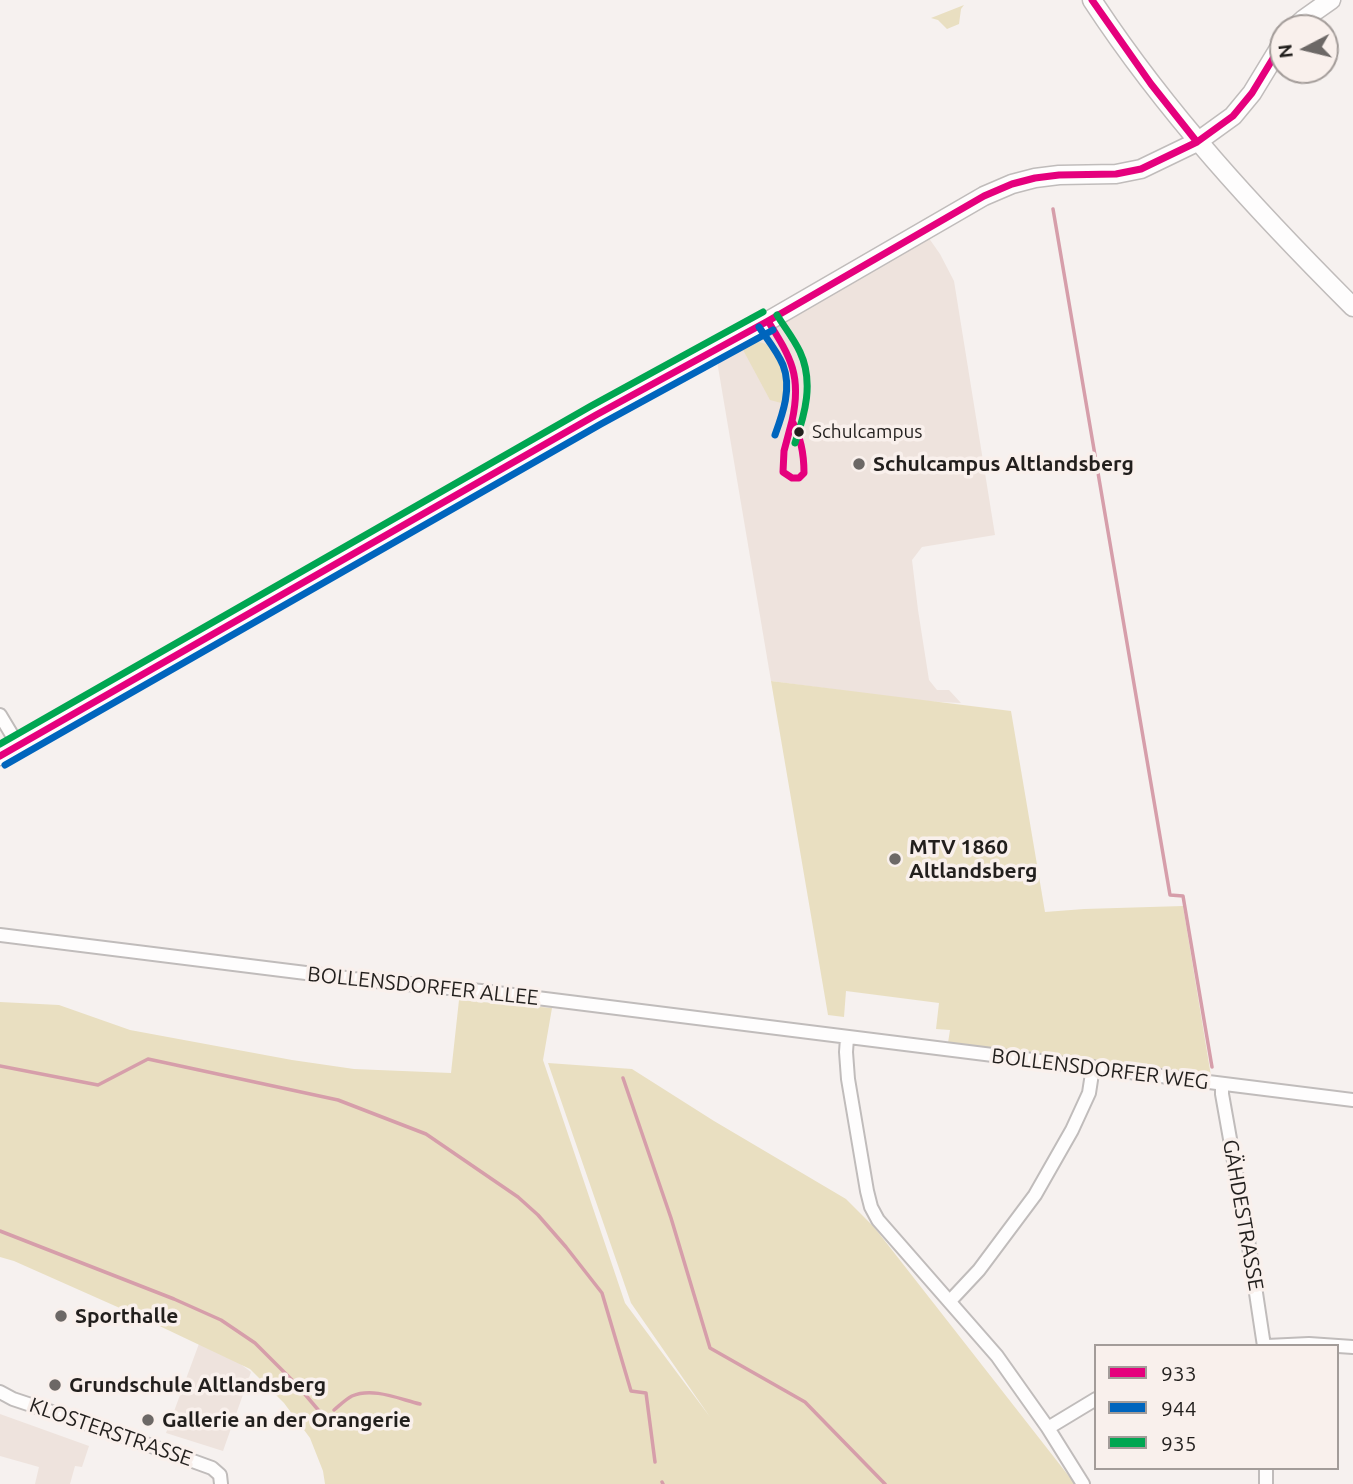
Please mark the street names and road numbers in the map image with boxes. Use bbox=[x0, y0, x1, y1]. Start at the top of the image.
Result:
street label: BOLLENSDORFER ALLEE bbox=[306, 961, 540, 1011]
street label: BOLLENSDORFER WEG bbox=[990, 1043, 1210, 1095]
street label: GÄHDESTRASSE bbox=[1217, 1138, 1269, 1292]
street label: KLOSTERSTRASSE bbox=[26, 1392, 196, 1472]

